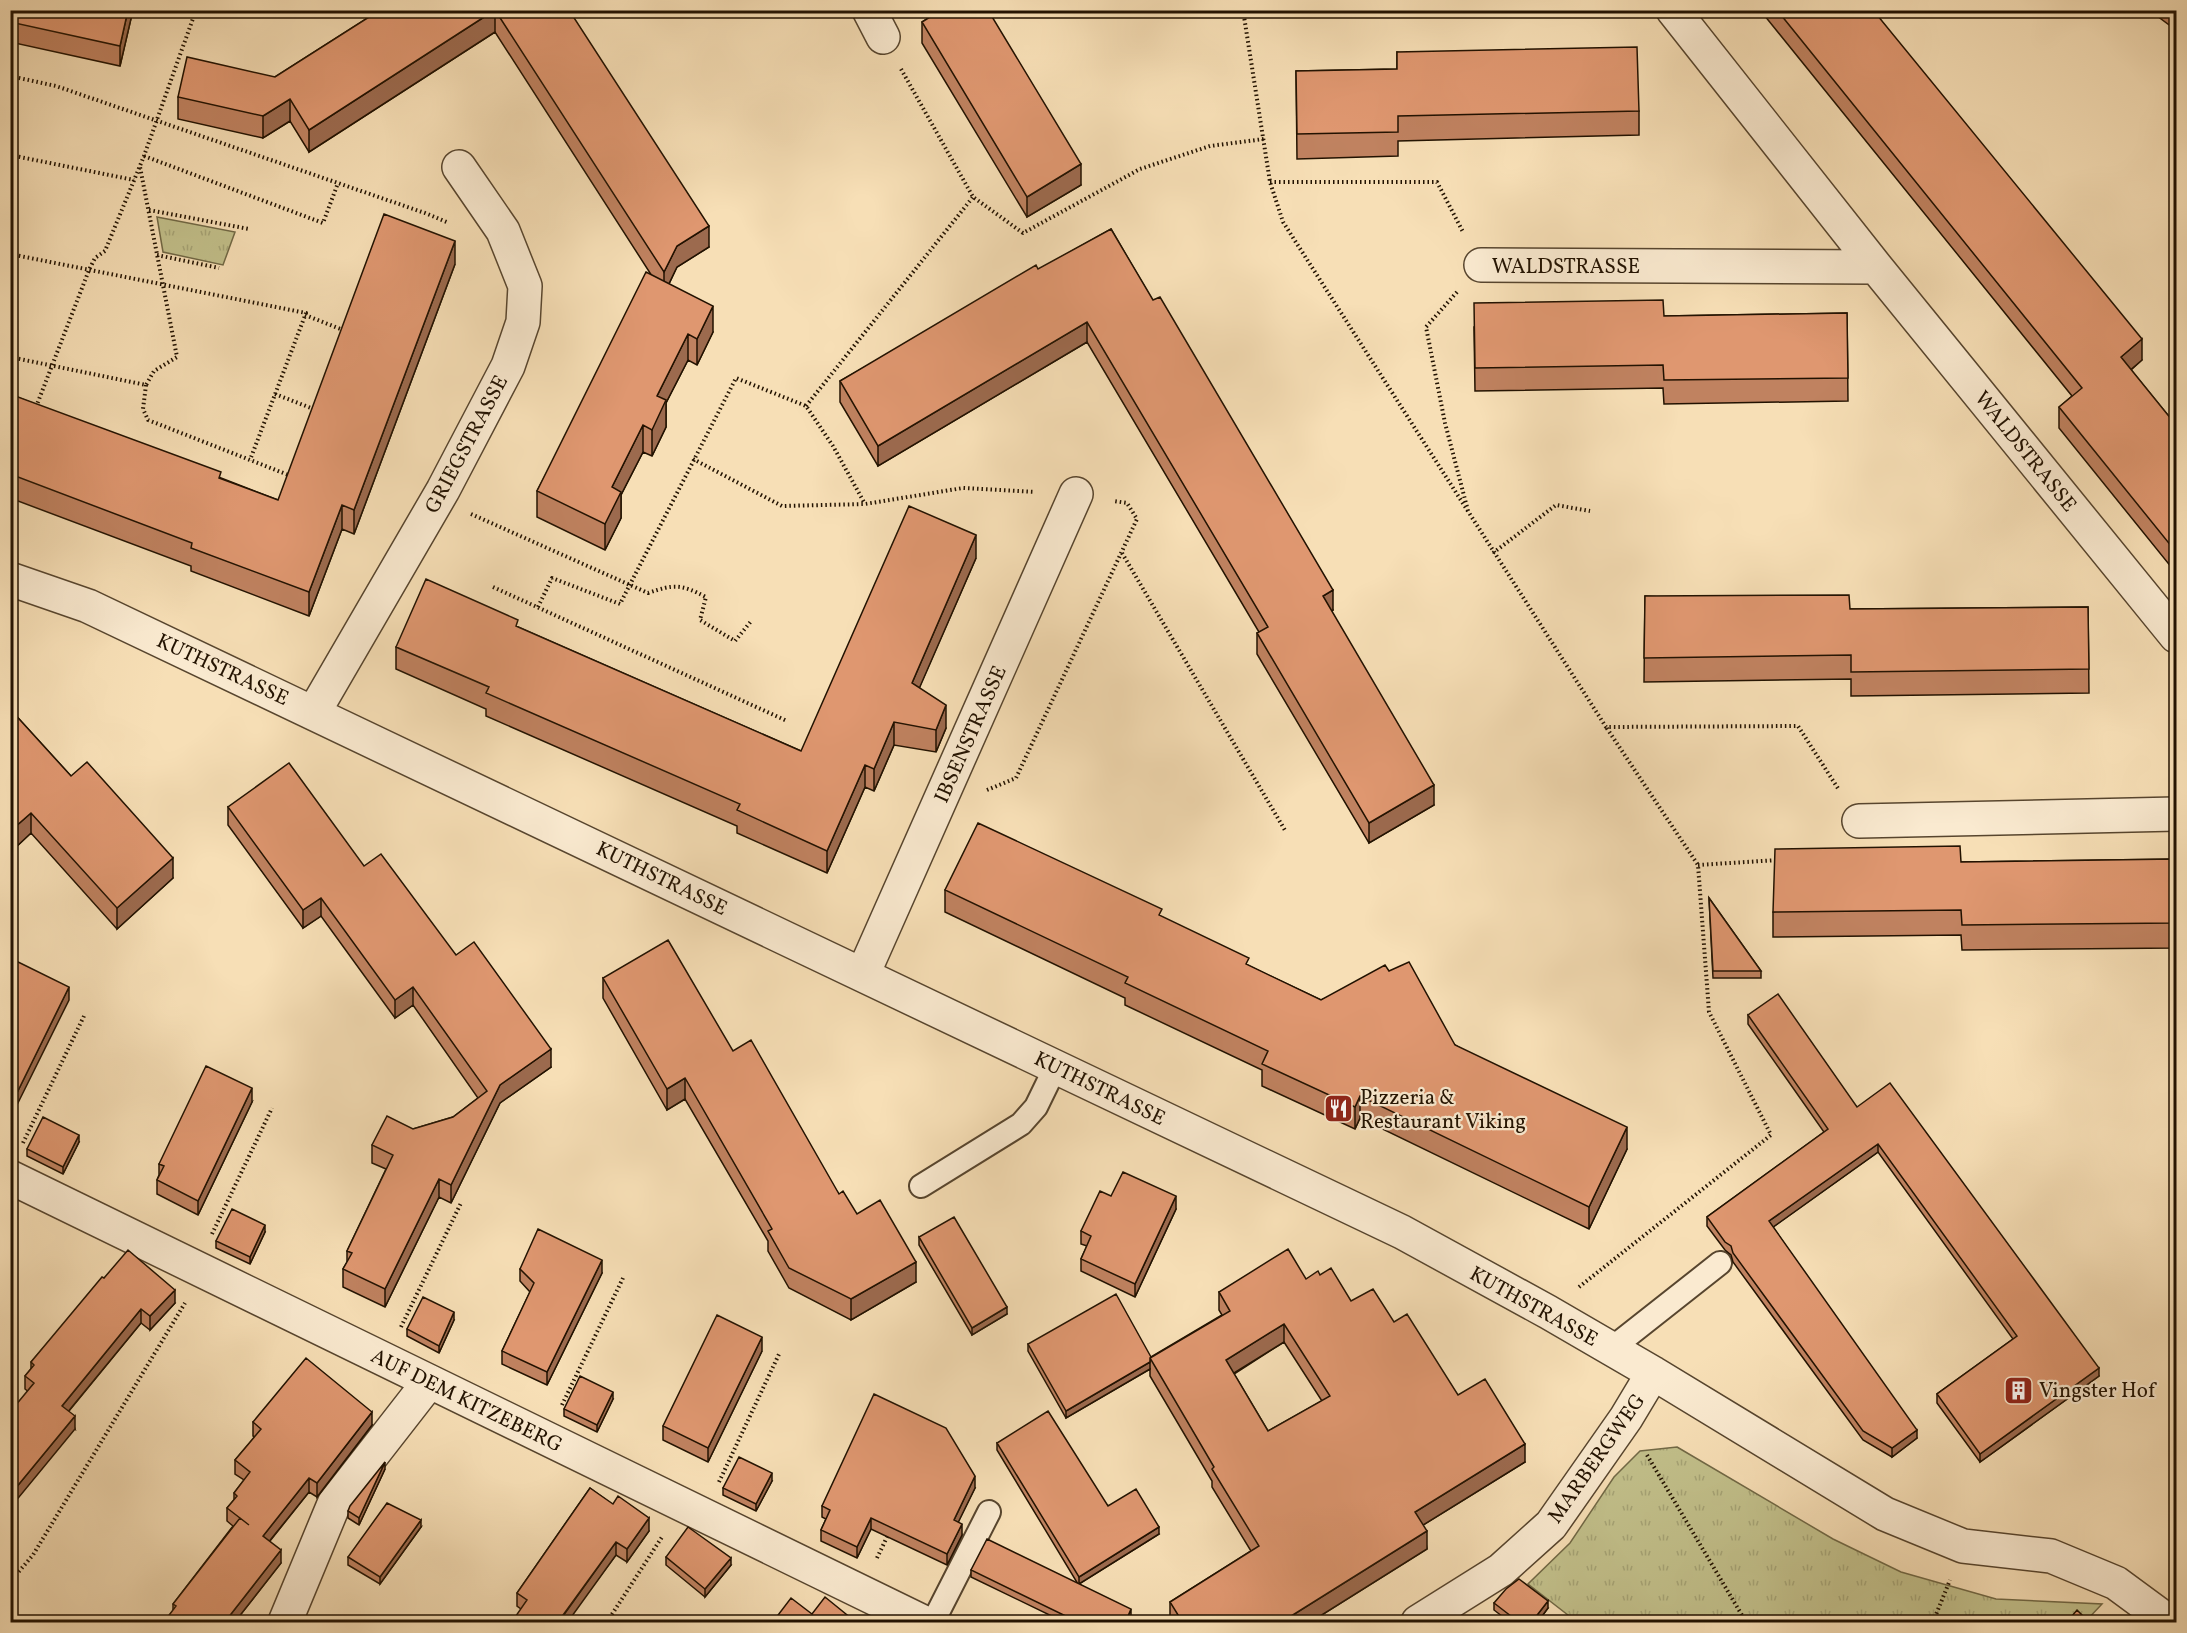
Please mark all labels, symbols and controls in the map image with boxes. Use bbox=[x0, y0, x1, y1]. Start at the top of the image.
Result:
street label: WALDSTRASSE bbox=[1492, 253, 1640, 282]
street label: GRIEGSTRASSE bbox=[419, 371, 516, 519]
street label: WALDSTRASSE bbox=[1967, 385, 2083, 519]
street label: KUTHSTRASSE bbox=[152, 627, 293, 714]
street label: IBSENSTRASSE bbox=[928, 661, 1015, 808]
street label: KUTHSTRASSE bbox=[591, 835, 732, 924]
street label: KUTHSTRASSE bbox=[1029, 1045, 1170, 1134]
place label: Pizzeria & Restaurant Viking bbox=[1360, 1084, 1526, 1137]
restaurant icon: Pizzeria & Restaurant Viking bbox=[1323, 1093, 1355, 1125]
street label: KUTHSTRASSE bbox=[1464, 1260, 1603, 1355]
street label: AUF DEM KITZEBERG bbox=[366, 1342, 567, 1460]
building icon: Vingster Hof bbox=[2002, 1374, 2034, 1406]
place label: Vingster Hof bbox=[2039, 1377, 2157, 1406]
street label: MARBERGWEG bbox=[1542, 1388, 1653, 1530]

